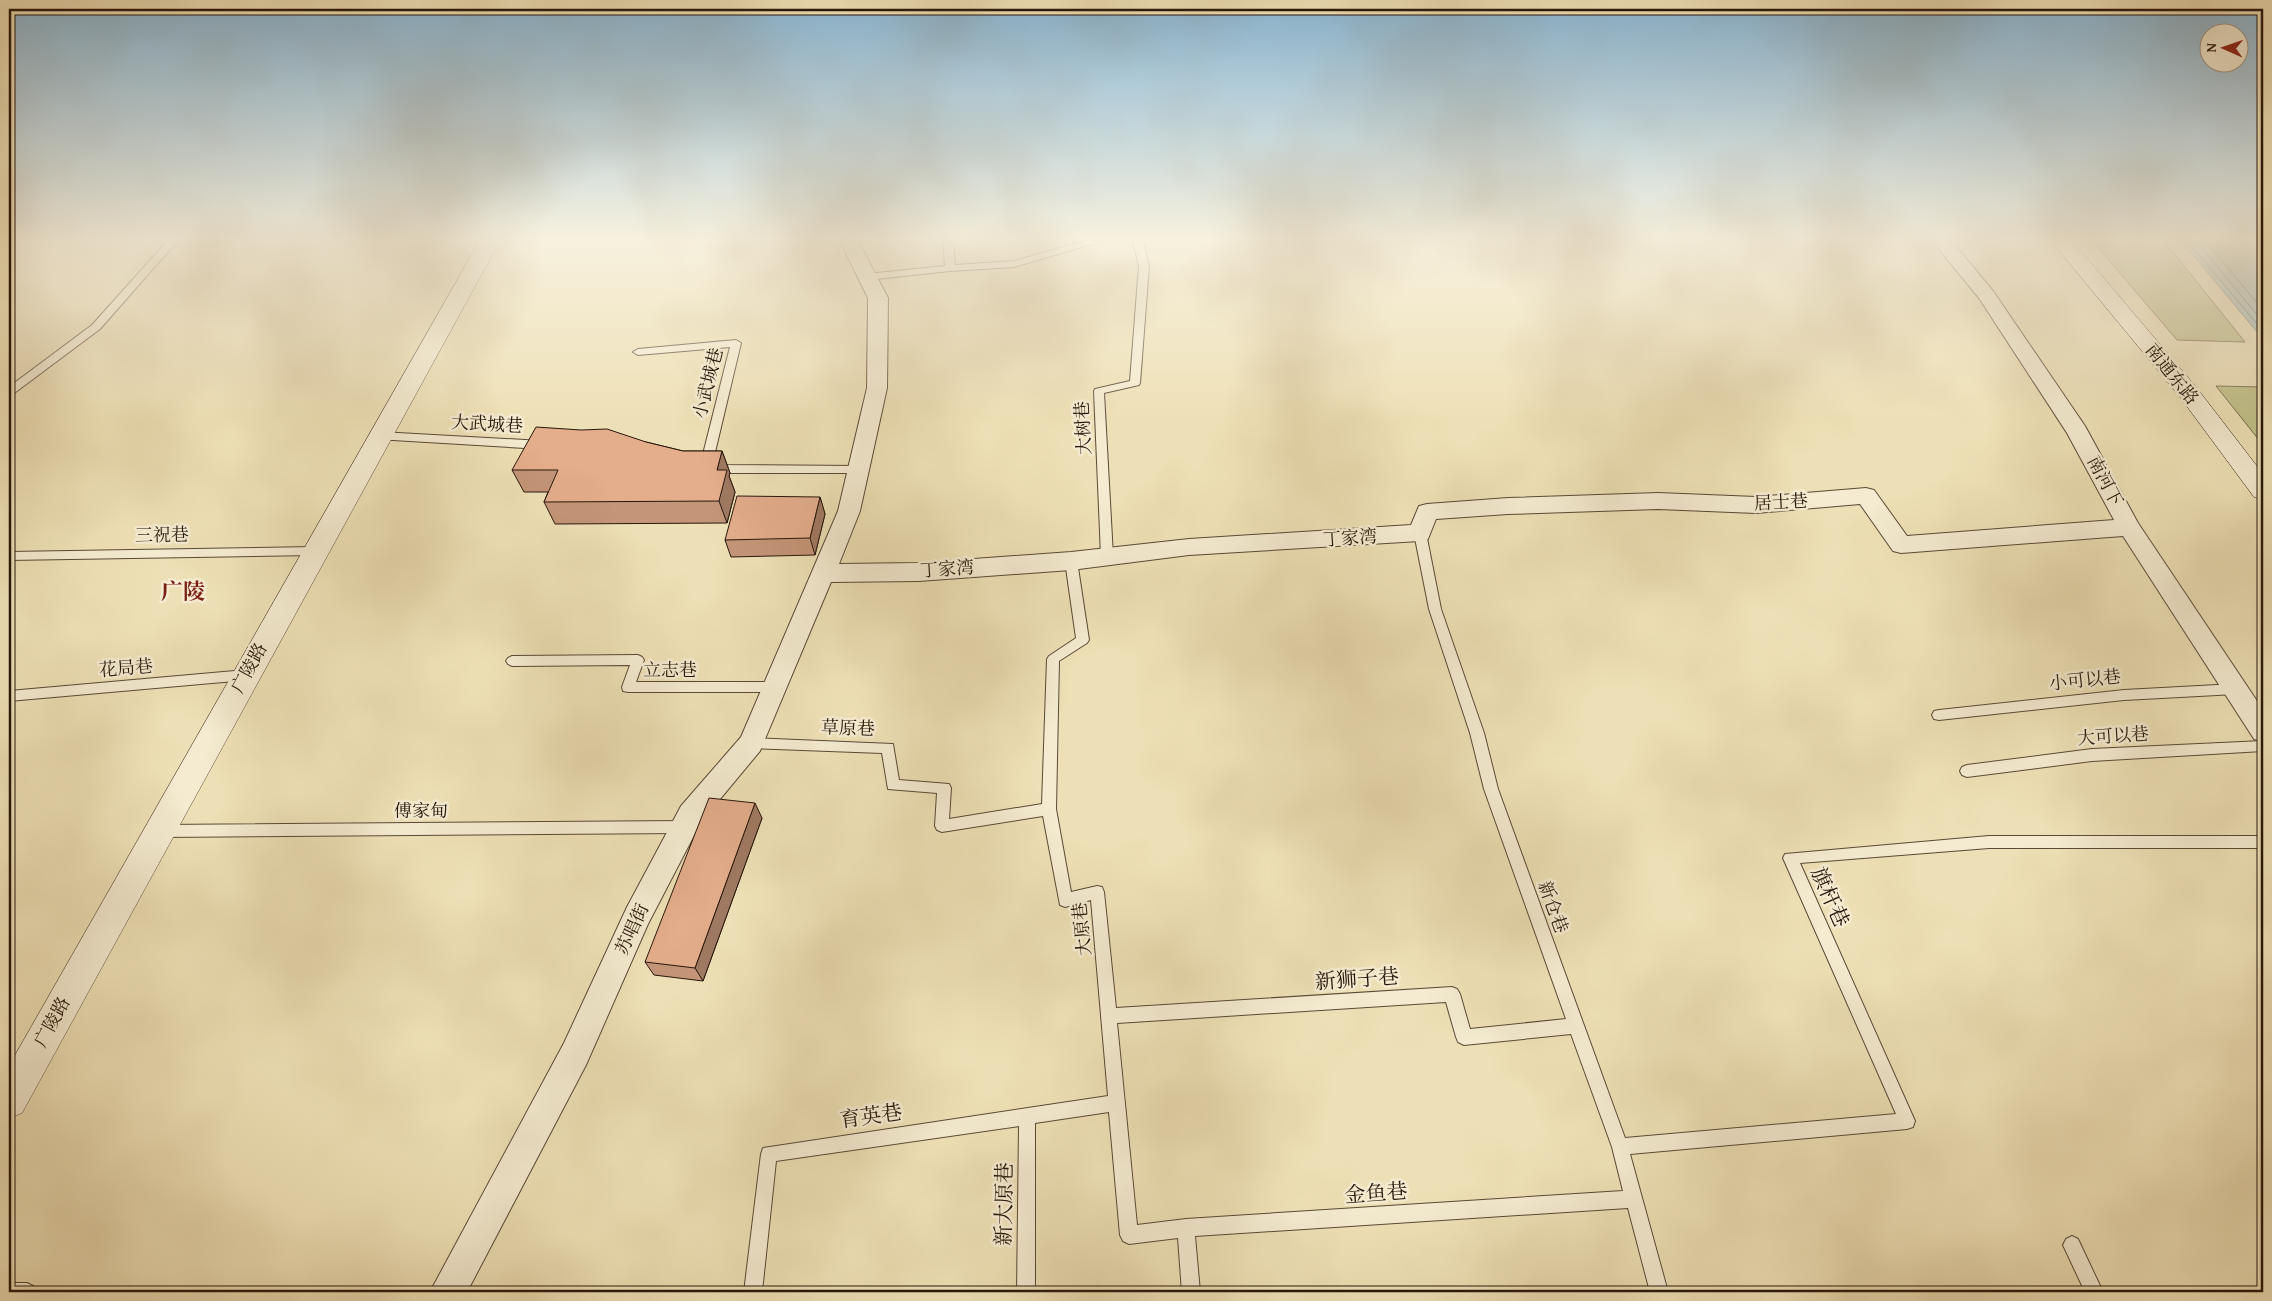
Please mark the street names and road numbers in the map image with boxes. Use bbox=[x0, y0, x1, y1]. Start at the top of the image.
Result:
street label: 南通东路 bbox=[2139, 337, 2206, 410]
street label: 小武城巷 bbox=[686, 345, 729, 421]
street label: 大树巷 bbox=[1068, 400, 1097, 456]
street label: 大武城巷 bbox=[450, 408, 524, 439]
street label: 南河下 bbox=[2081, 451, 2130, 511]
street label: 居士巷 bbox=[1753, 487, 1809, 516]
street label: 三祝巷 bbox=[135, 521, 189, 548]
street label: 丁家湾 bbox=[1322, 522, 1378, 553]
street label: 丁家湾 bbox=[919, 553, 975, 584]
street label: 广陵路 bbox=[224, 638, 273, 698]
street label: 花局巷 bbox=[98, 652, 154, 683]
street label: 立志巷 bbox=[643, 656, 697, 683]
street label: 小可以巷 bbox=[2048, 662, 2122, 697]
street label: 草原巷 bbox=[821, 713, 875, 742]
street label: 大可以巷 bbox=[2076, 720, 2150, 751]
street label: 傅家甸 bbox=[394, 797, 448, 824]
street label: 旗杆巷 bbox=[1803, 862, 1857, 932]
street label: 新仓巷 bbox=[1532, 877, 1575, 937]
street label: 苏唱街 bbox=[608, 899, 655, 959]
street label: 大原巷 bbox=[1065, 901, 1098, 957]
street label: 新狮子巷 bbox=[1314, 960, 1400, 997]
street label: 广陵路 bbox=[27, 992, 76, 1052]
street label: 育英巷 bbox=[838, 1096, 904, 1135]
street label: 新大原巷 bbox=[987, 1162, 1020, 1246]
street label: 金鱼巷 bbox=[1343, 1175, 1408, 1210]

